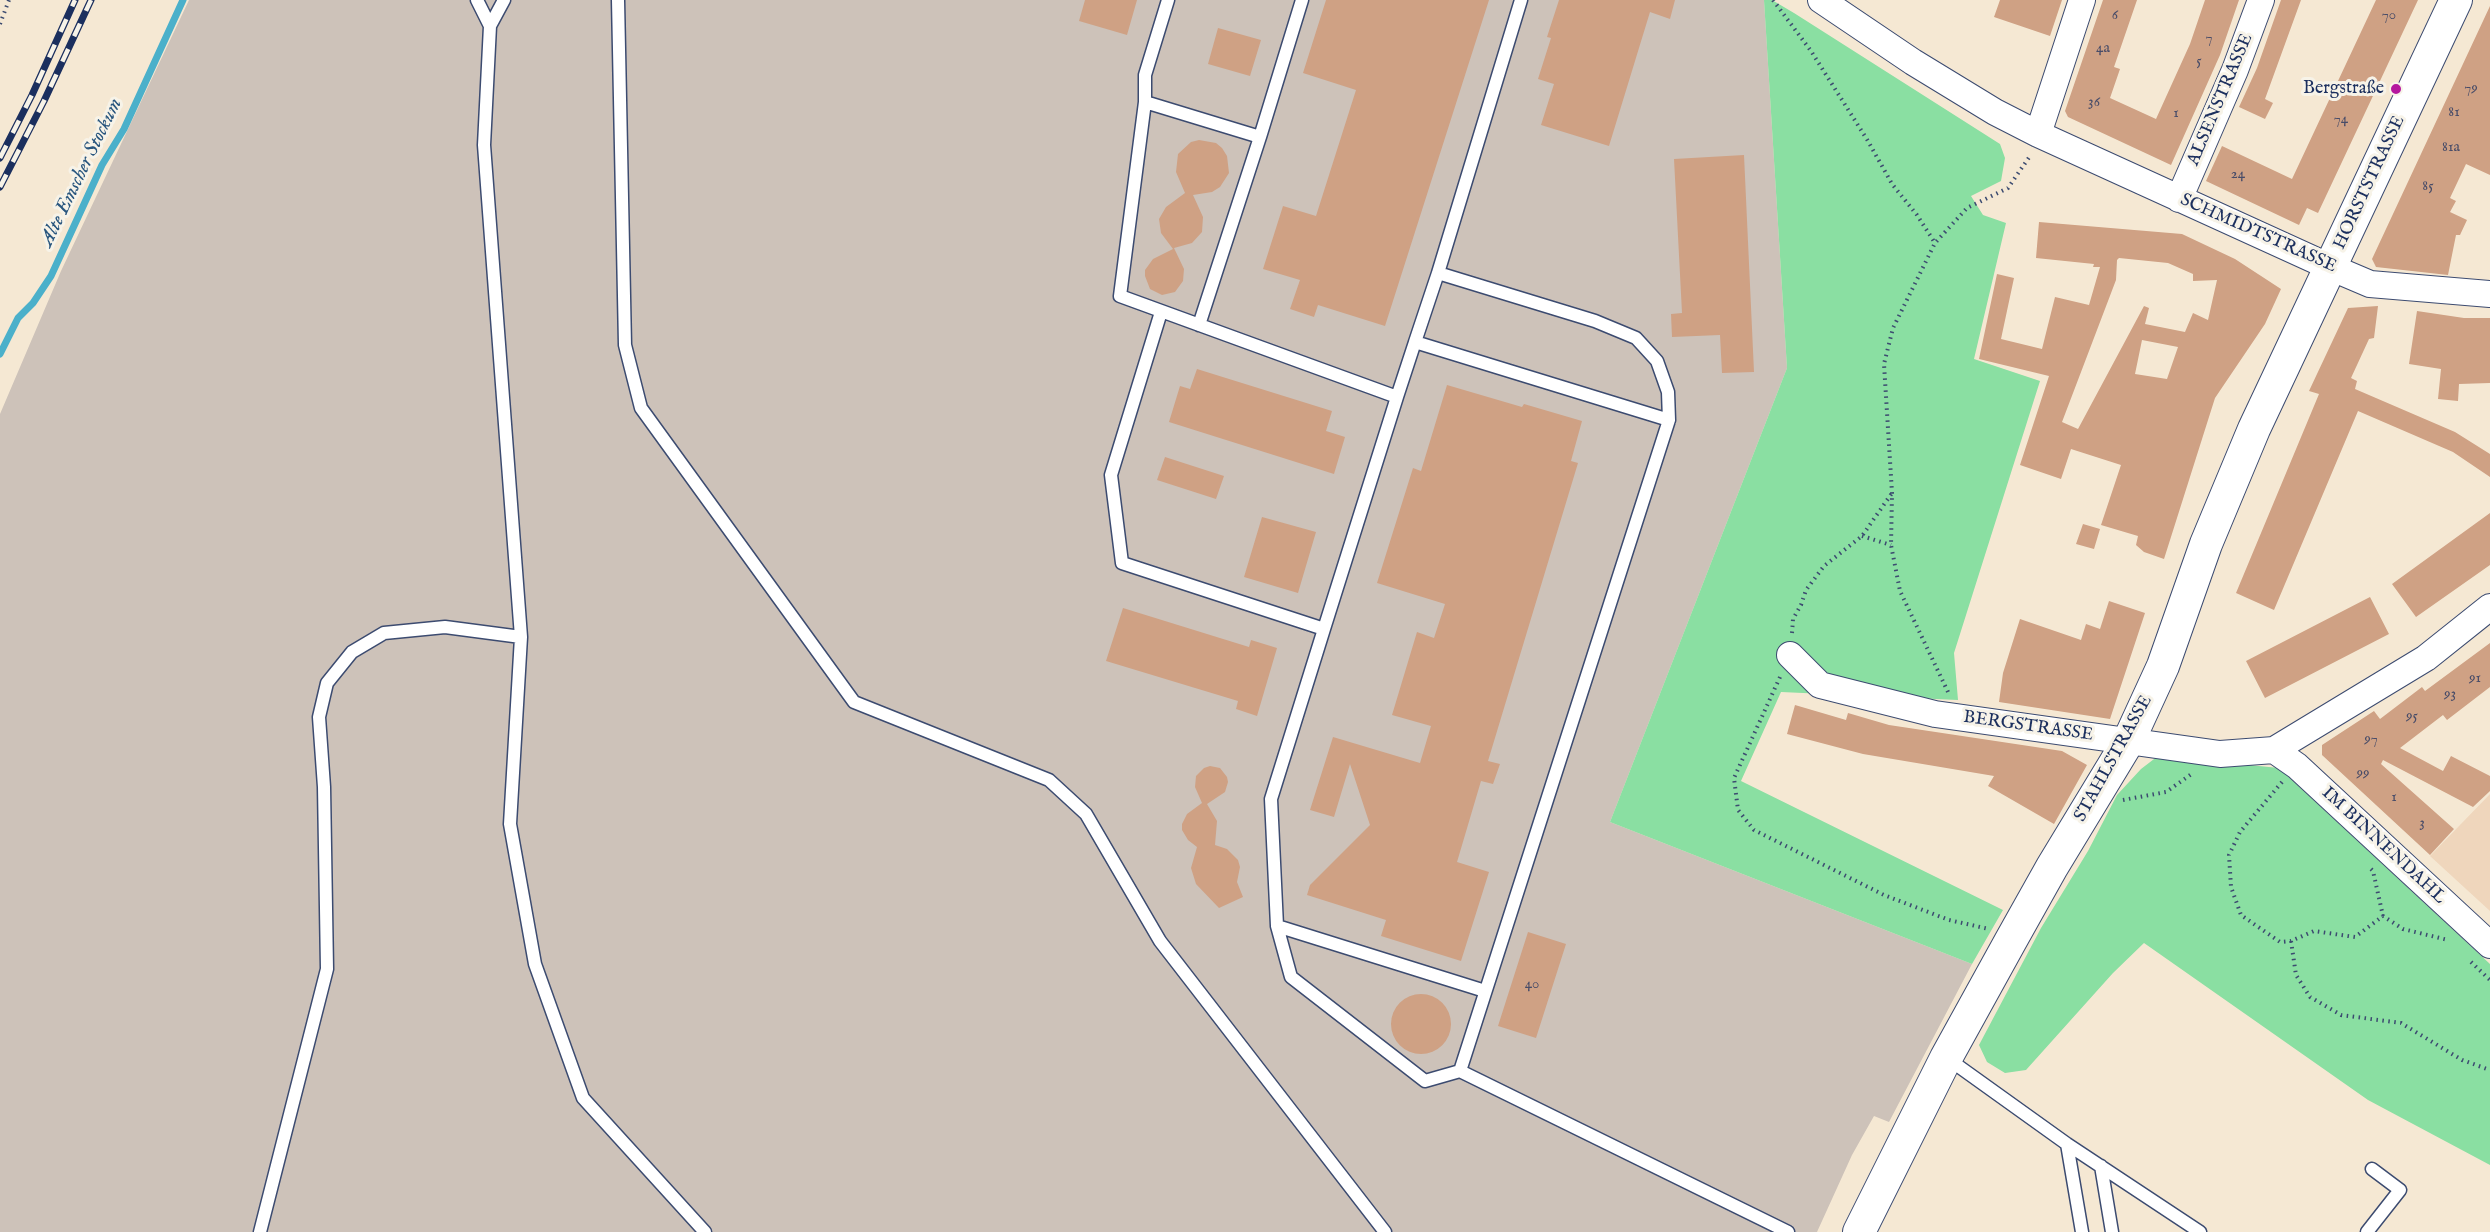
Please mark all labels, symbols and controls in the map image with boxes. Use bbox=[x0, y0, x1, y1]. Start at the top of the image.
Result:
house number: 6 bbox=[2112, 7, 2118, 25]
house number: 70 bbox=[2382, 7, 2396, 25]
house number: 7 bbox=[2205, 30, 2213, 48]
street label: ALSENSTRASSE bbox=[2183, 31, 2259, 169]
house number: 4a bbox=[2096, 40, 2110, 58]
house number: 5 bbox=[2196, 53, 2202, 71]
place label: Bergstraße bbox=[2303, 78, 2384, 100]
house number: 79 bbox=[2464, 80, 2478, 98]
marker: Bergstraße bbox=[2389, 82, 2403, 96]
house number: 36 bbox=[2088, 94, 2100, 112]
water label: Alte Emscher Stockum bbox=[36, 95, 128, 251]
house number: 81 bbox=[2448, 104, 2460, 122]
house number: 1 bbox=[2173, 105, 2179, 123]
house number: 74 bbox=[2334, 111, 2348, 129]
street label: HORSTSTRASSE bbox=[2330, 113, 2410, 253]
house number: 81a bbox=[2442, 139, 2460, 157]
house number: 24 bbox=[2231, 166, 2245, 184]
house number: 85 bbox=[2422, 178, 2434, 196]
street label: SCHMIDTSTRASSE bbox=[2176, 190, 2340, 278]
house number: 91 bbox=[2469, 670, 2481, 688]
house number: 93 bbox=[2444, 686, 2456, 704]
street label: STAHLSTRASSE bbox=[2070, 692, 2158, 826]
street label: BERGSTRASSE bbox=[1962, 707, 2094, 747]
house number: 95 bbox=[2406, 708, 2418, 726]
house number: 97 bbox=[2364, 731, 2378, 749]
house number: 99 bbox=[2356, 765, 2370, 783]
street label: IM BINNENDAHL bbox=[2316, 783, 2450, 909]
house number: 1 bbox=[2391, 789, 2397, 807]
house number: 3 bbox=[2419, 815, 2425, 833]
house number: 40 bbox=[1525, 976, 1539, 994]

